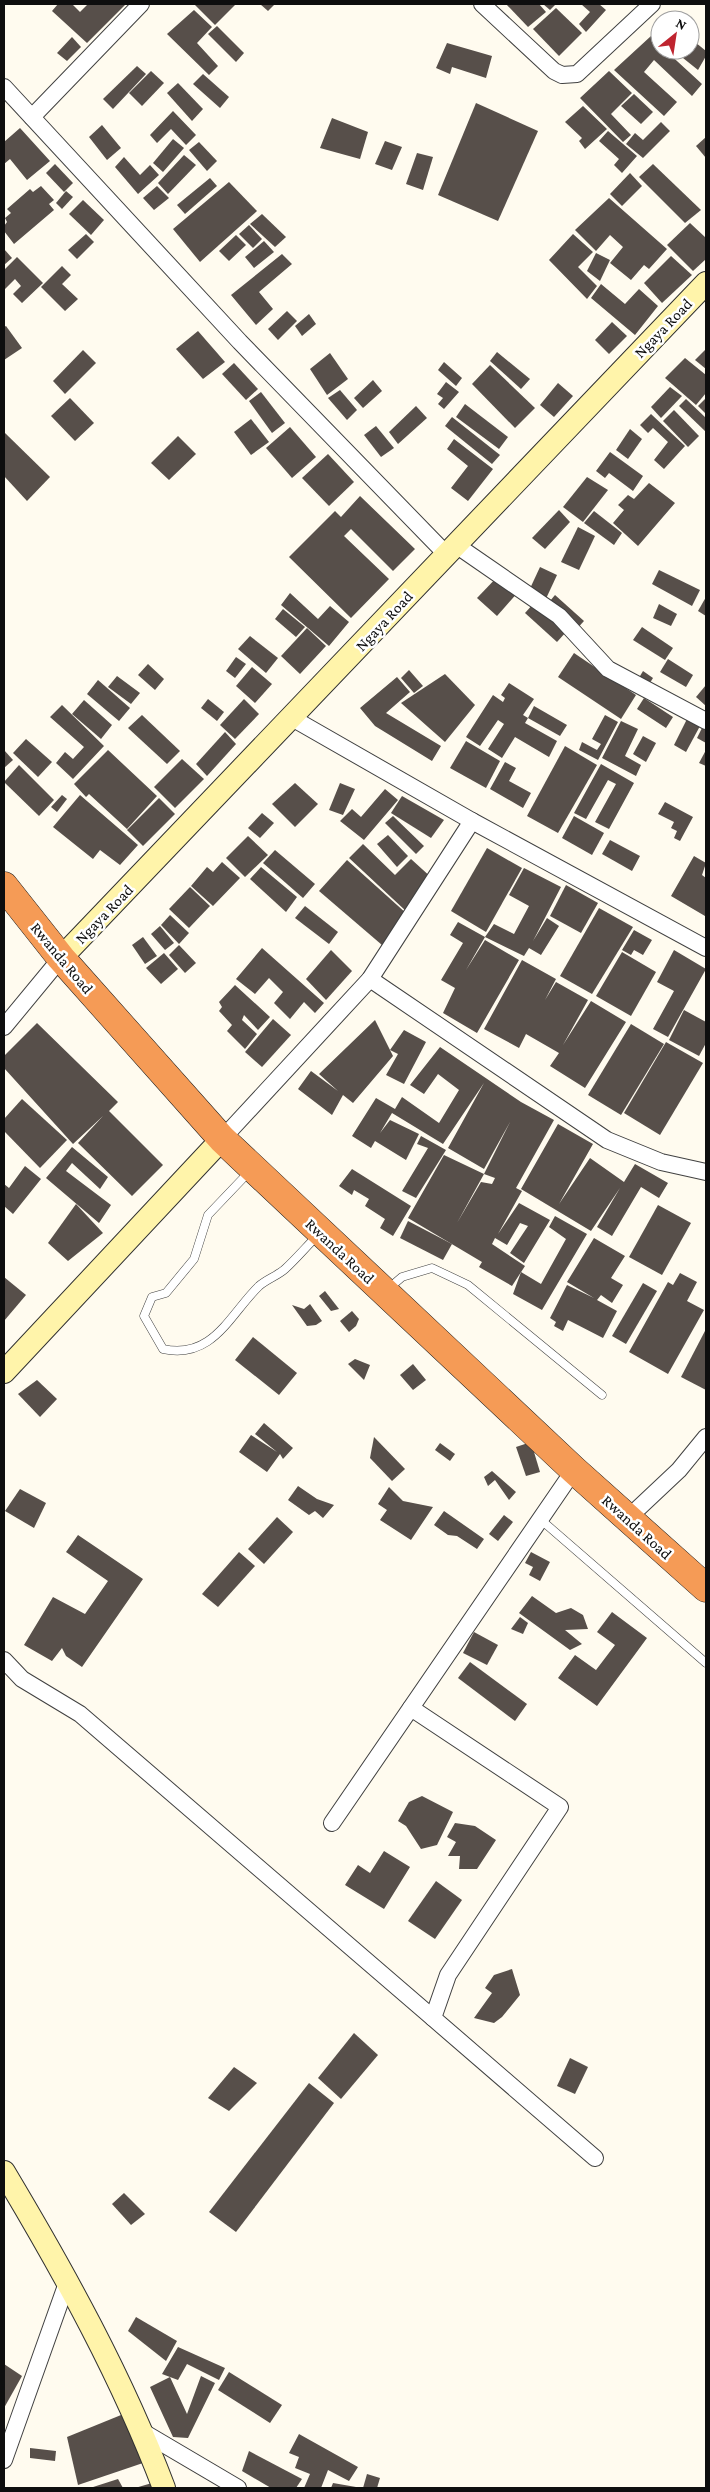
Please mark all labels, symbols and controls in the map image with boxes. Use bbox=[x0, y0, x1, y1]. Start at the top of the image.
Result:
north arrow bbox=[650, 10, 700, 60]
text: N bbox=[673, 14, 690, 33]
street label: Ngaya Road bbox=[631, 295, 696, 362]
street label: Ngaya Road bbox=[352, 587, 417, 655]
street label: Ngaya Road bbox=[72, 881, 137, 948]
street label: Rwanda Road bbox=[27, 919, 97, 997]
street label: Rwanda Road bbox=[302, 1215, 378, 1287]
street label: Rwanda Road bbox=[599, 1491, 676, 1563]

